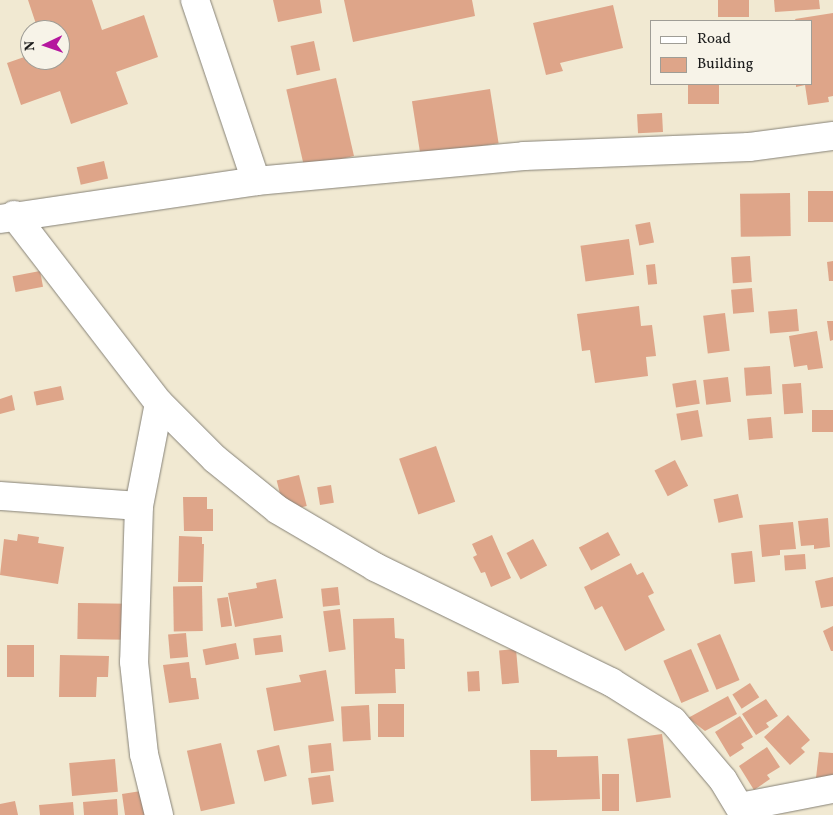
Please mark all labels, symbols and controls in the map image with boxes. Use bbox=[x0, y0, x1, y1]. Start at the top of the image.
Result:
north arrow bbox=[20, 20, 70, 70]
legend bbox=[650, 20, 813, 85]
text: Road bbox=[697, 29, 731, 50]
text: N bbox=[21, 40, 40, 51]
text: Building bbox=[697, 54, 753, 75]

